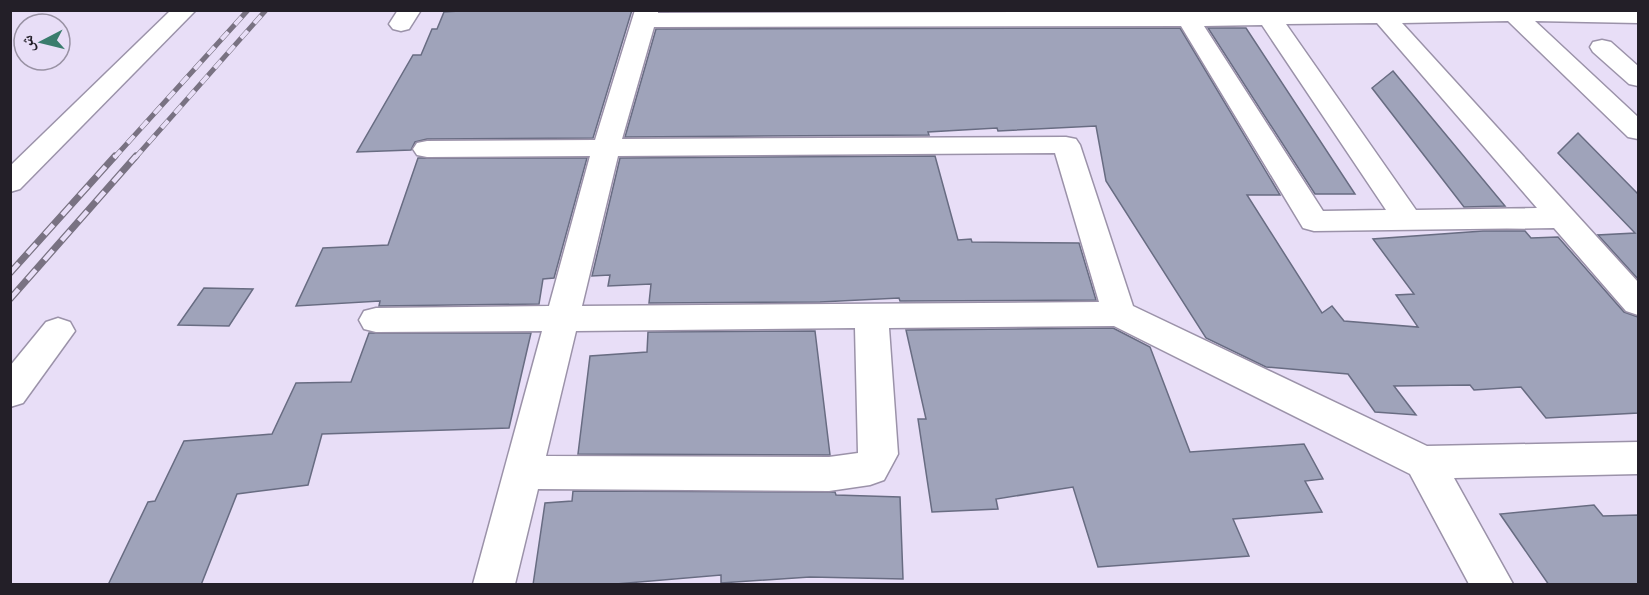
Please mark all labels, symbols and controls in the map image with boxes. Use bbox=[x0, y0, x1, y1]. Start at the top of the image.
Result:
north arrow bbox=[12, 12, 72, 72]
text: ش bbox=[15, 34, 39, 54]

